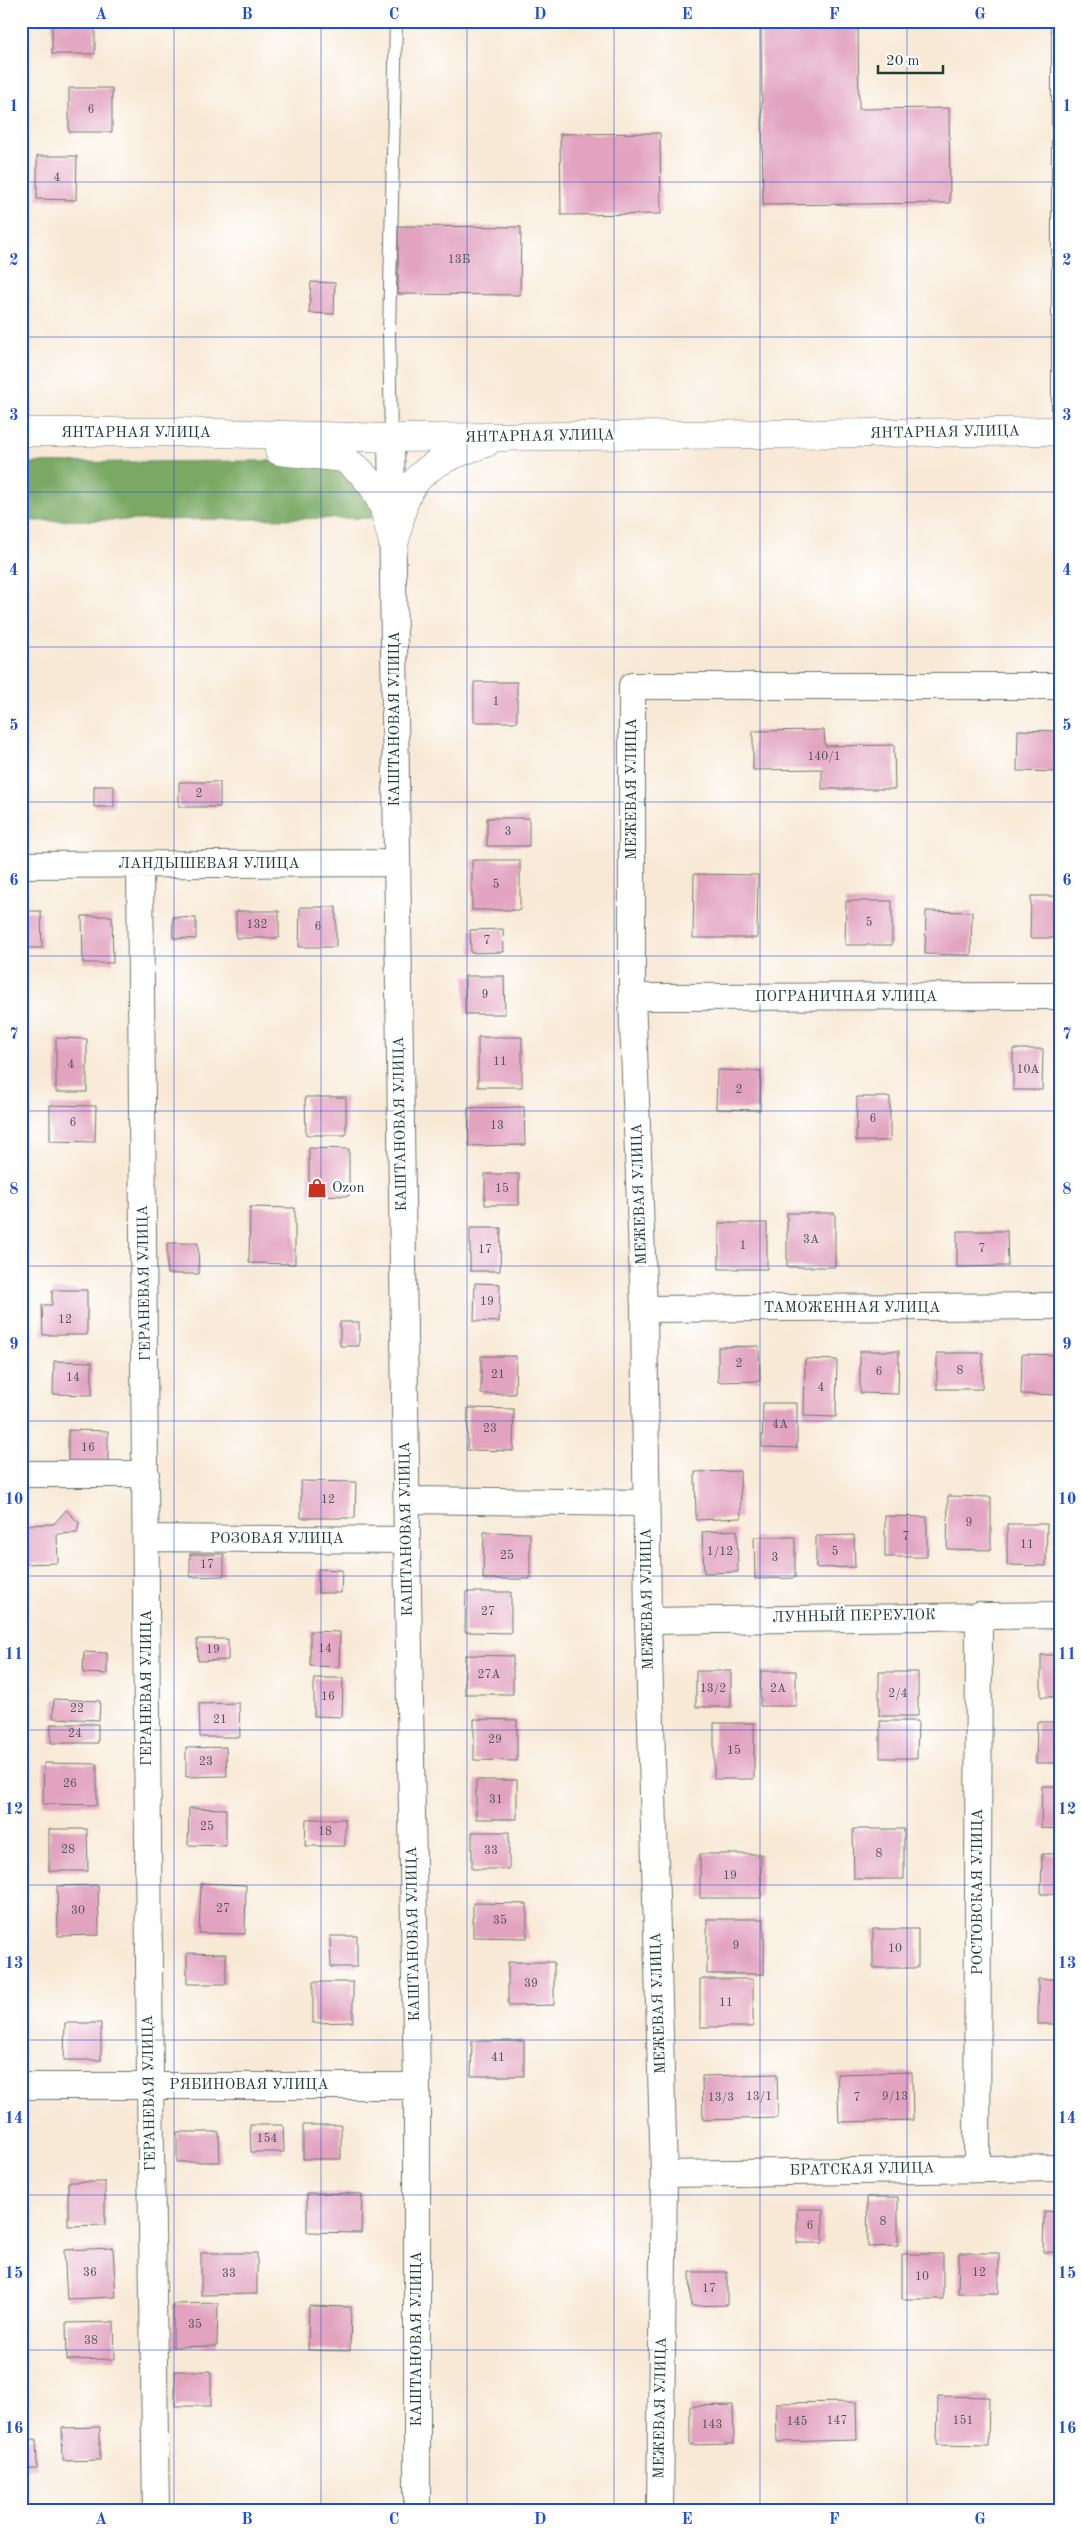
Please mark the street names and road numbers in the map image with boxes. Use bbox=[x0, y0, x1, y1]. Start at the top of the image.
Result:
street label: ЯНТАРНАЯ УЛИЦА bbox=[870, 424, 1021, 442]
street label: ЯНТАРНАЯ УЛИЦА bbox=[61, 426, 211, 441]
street label: ЯНТАРНАЯ УЛИЦА bbox=[465, 428, 616, 446]
street label: КАШТАНОВАЯ УЛИЦА bbox=[388, 631, 403, 807]
street label: МЕЖЕВАЯ УЛИЦА bbox=[625, 717, 640, 860]
street label: ЛАНДЫШЕВАЯ УЛИЦА bbox=[118, 857, 300, 872]
street label: ПОГРАНИЧНАЯ УЛИЦА bbox=[755, 990, 938, 1005]
street label: КАШТАНОВАЯ УЛИЦА bbox=[392, 1036, 410, 1212]
street label: МЕЖЕВАЯ УЛИЦА bbox=[630, 1122, 650, 1265]
street label: ГЕРАНЕВАЯ УЛИЦА bbox=[136, 1204, 154, 1361]
street label: ТАМОЖЕННАЯ УЛИЦА bbox=[763, 1301, 941, 1316]
street label: КАШТАНОВАЯ УЛИЦА bbox=[398, 1441, 416, 1617]
street label: МЕЖЕВАЯ УЛИЦА bbox=[639, 1527, 657, 1670]
street label: РОЗОВАЯ УЛИЦА bbox=[210, 1532, 345, 1547]
street label: ЛУННЫЙ ПЕРЕУЛОК bbox=[772, 1604, 936, 1626]
street label: ГЕРАНЕВАЯ УЛИЦА bbox=[140, 1609, 155, 1766]
street label: РОСТОВСКАЯ УЛИЦА bbox=[971, 1808, 986, 1975]
street label: КАШТАНОВАЯ УЛИЦА bbox=[405, 1846, 423, 2022]
street label: МЕЖЕВАЯ УЛИЦА bbox=[649, 1931, 669, 2074]
street label: ГЕРАНЕВАЯ УЛИЦА bbox=[141, 2014, 159, 2171]
street label: РЯБИНОВАЯ УЛИЦА bbox=[169, 2078, 329, 2093]
street label: БРАТСКАЯ УЛИЦА bbox=[789, 2161, 935, 2179]
street label: КАШТАНОВАЯ УЛИЦА bbox=[410, 2251, 425, 2427]
street label: МЕЖЕВАЯ УЛИЦА bbox=[652, 2336, 670, 2479]

